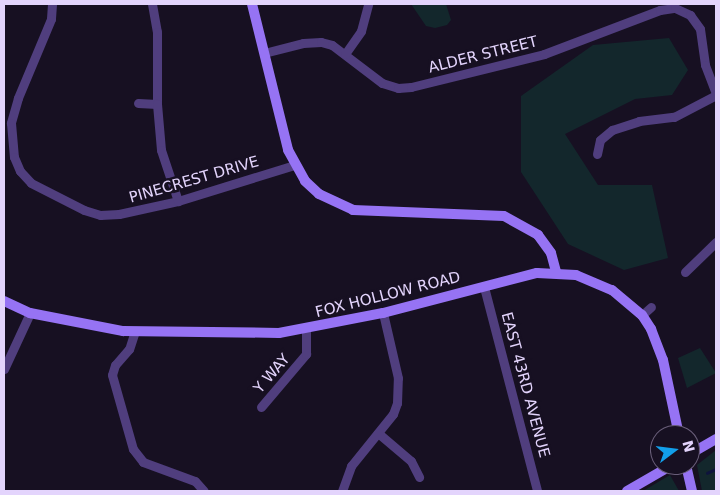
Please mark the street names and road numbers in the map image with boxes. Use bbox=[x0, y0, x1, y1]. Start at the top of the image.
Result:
street label: ALDER STREET bbox=[426, 33, 540, 77]
street label: PINECREST DRIVE bbox=[127, 153, 261, 207]
street label: FOX HOLLOW ROAD bbox=[314, 268, 462, 322]
street label: EAST 43RD AVENUE bbox=[497, 310, 553, 460]
street label: Y WAY bbox=[250, 351, 294, 397]

